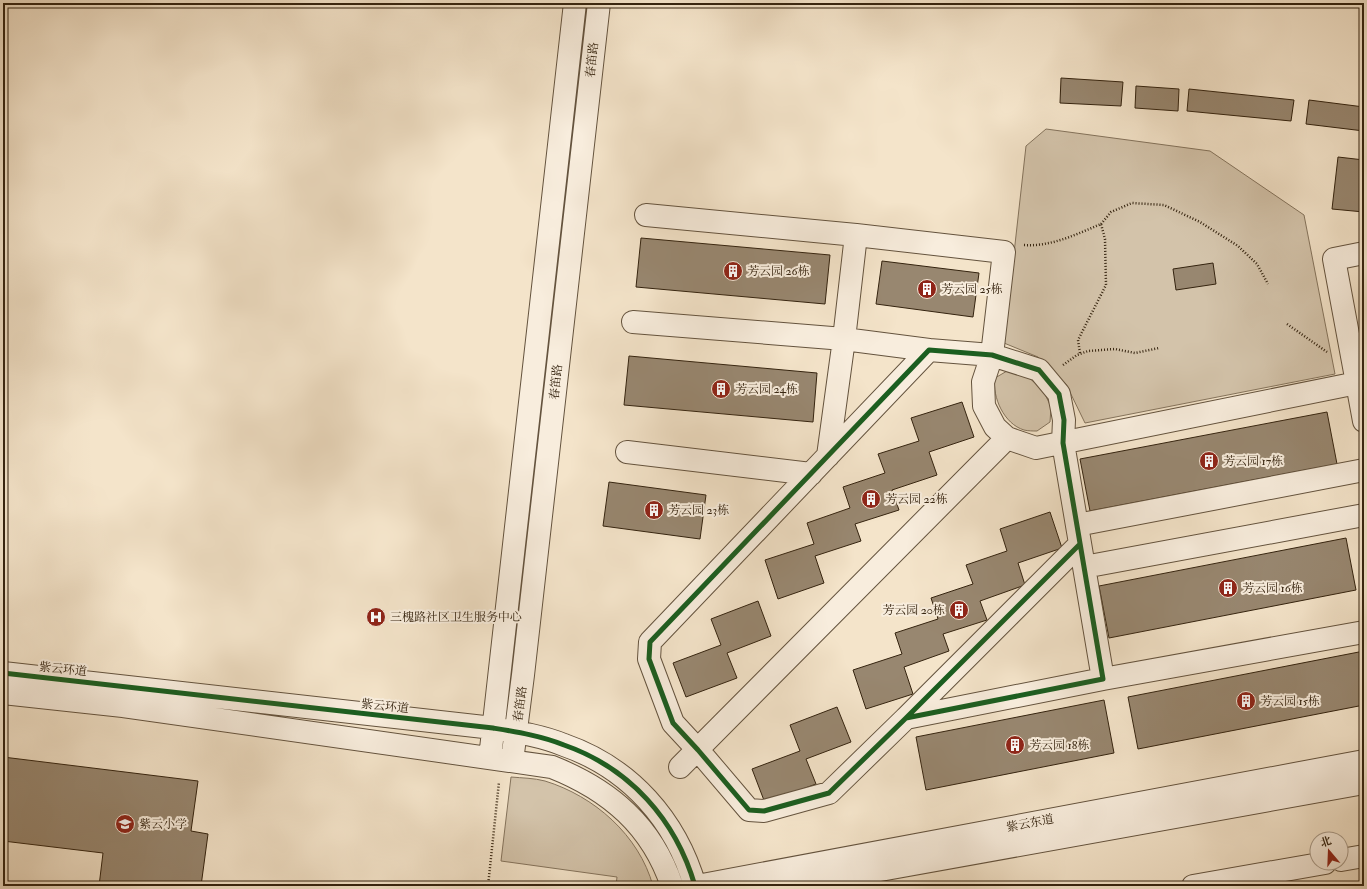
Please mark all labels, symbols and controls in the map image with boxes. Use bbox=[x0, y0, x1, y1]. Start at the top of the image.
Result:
street label: 春笛路 bbox=[583, 41, 602, 79]
building icon: 芳云园 26栋 bbox=[722, 260, 744, 282]
place label: 芳云园 26栋 bbox=[747, 264, 810, 279]
building icon: 芳云园 25栋 bbox=[916, 278, 938, 300]
place label: 芳云园 25栋 bbox=[941, 282, 1003, 297]
street label: 春笛路 bbox=[547, 363, 566, 401]
building icon: 芳云园 24栋 bbox=[710, 378, 732, 400]
place label: 芳云园 24栋 bbox=[735, 382, 798, 397]
building icon: 芳云园 17栋 bbox=[1198, 450, 1220, 472]
place label: 芳云园 17栋 bbox=[1223, 454, 1283, 469]
building icon: 芳云园 22栋 bbox=[860, 488, 882, 510]
place label: 芳云园 22栋 bbox=[885, 492, 948, 507]
building icon: 芳云园 23栋 bbox=[643, 499, 665, 521]
place label: 芳云园 23栋 bbox=[668, 503, 729, 518]
building icon: 芳云园 16栋 bbox=[1217, 577, 1239, 599]
place label: 芳云园 16栋 bbox=[1242, 581, 1303, 596]
building icon: 芳云园 20栋 bbox=[948, 599, 970, 621]
place label: 芳云园 20栋 bbox=[882, 603, 945, 618]
hospital icon: 三槐路社区卫生服务中心 bbox=[365, 606, 387, 628]
place label: 三槐路社区卫生服务中心 bbox=[390, 610, 522, 625]
street label: 紫云环道 bbox=[38, 660, 88, 679]
street label: 春笛路 bbox=[511, 685, 530, 723]
building icon: 芳云园 15栋 bbox=[1235, 690, 1257, 712]
place label: 芳云园 15栋 bbox=[1260, 694, 1320, 709]
street label: 紫云环道 bbox=[360, 697, 410, 716]
building icon: 芳云园 18栋 bbox=[1004, 734, 1026, 756]
place label: 芳云园 18栋 bbox=[1029, 738, 1089, 753]
street label: 紫云东道 bbox=[1005, 812, 1055, 835]
school or university icon: 紫云小学 bbox=[114, 813, 136, 835]
place label: 紫云小学 bbox=[139, 817, 187, 832]
north arrow bbox=[1309, 831, 1349, 871]
text: 北 bbox=[1319, 834, 1333, 850]

